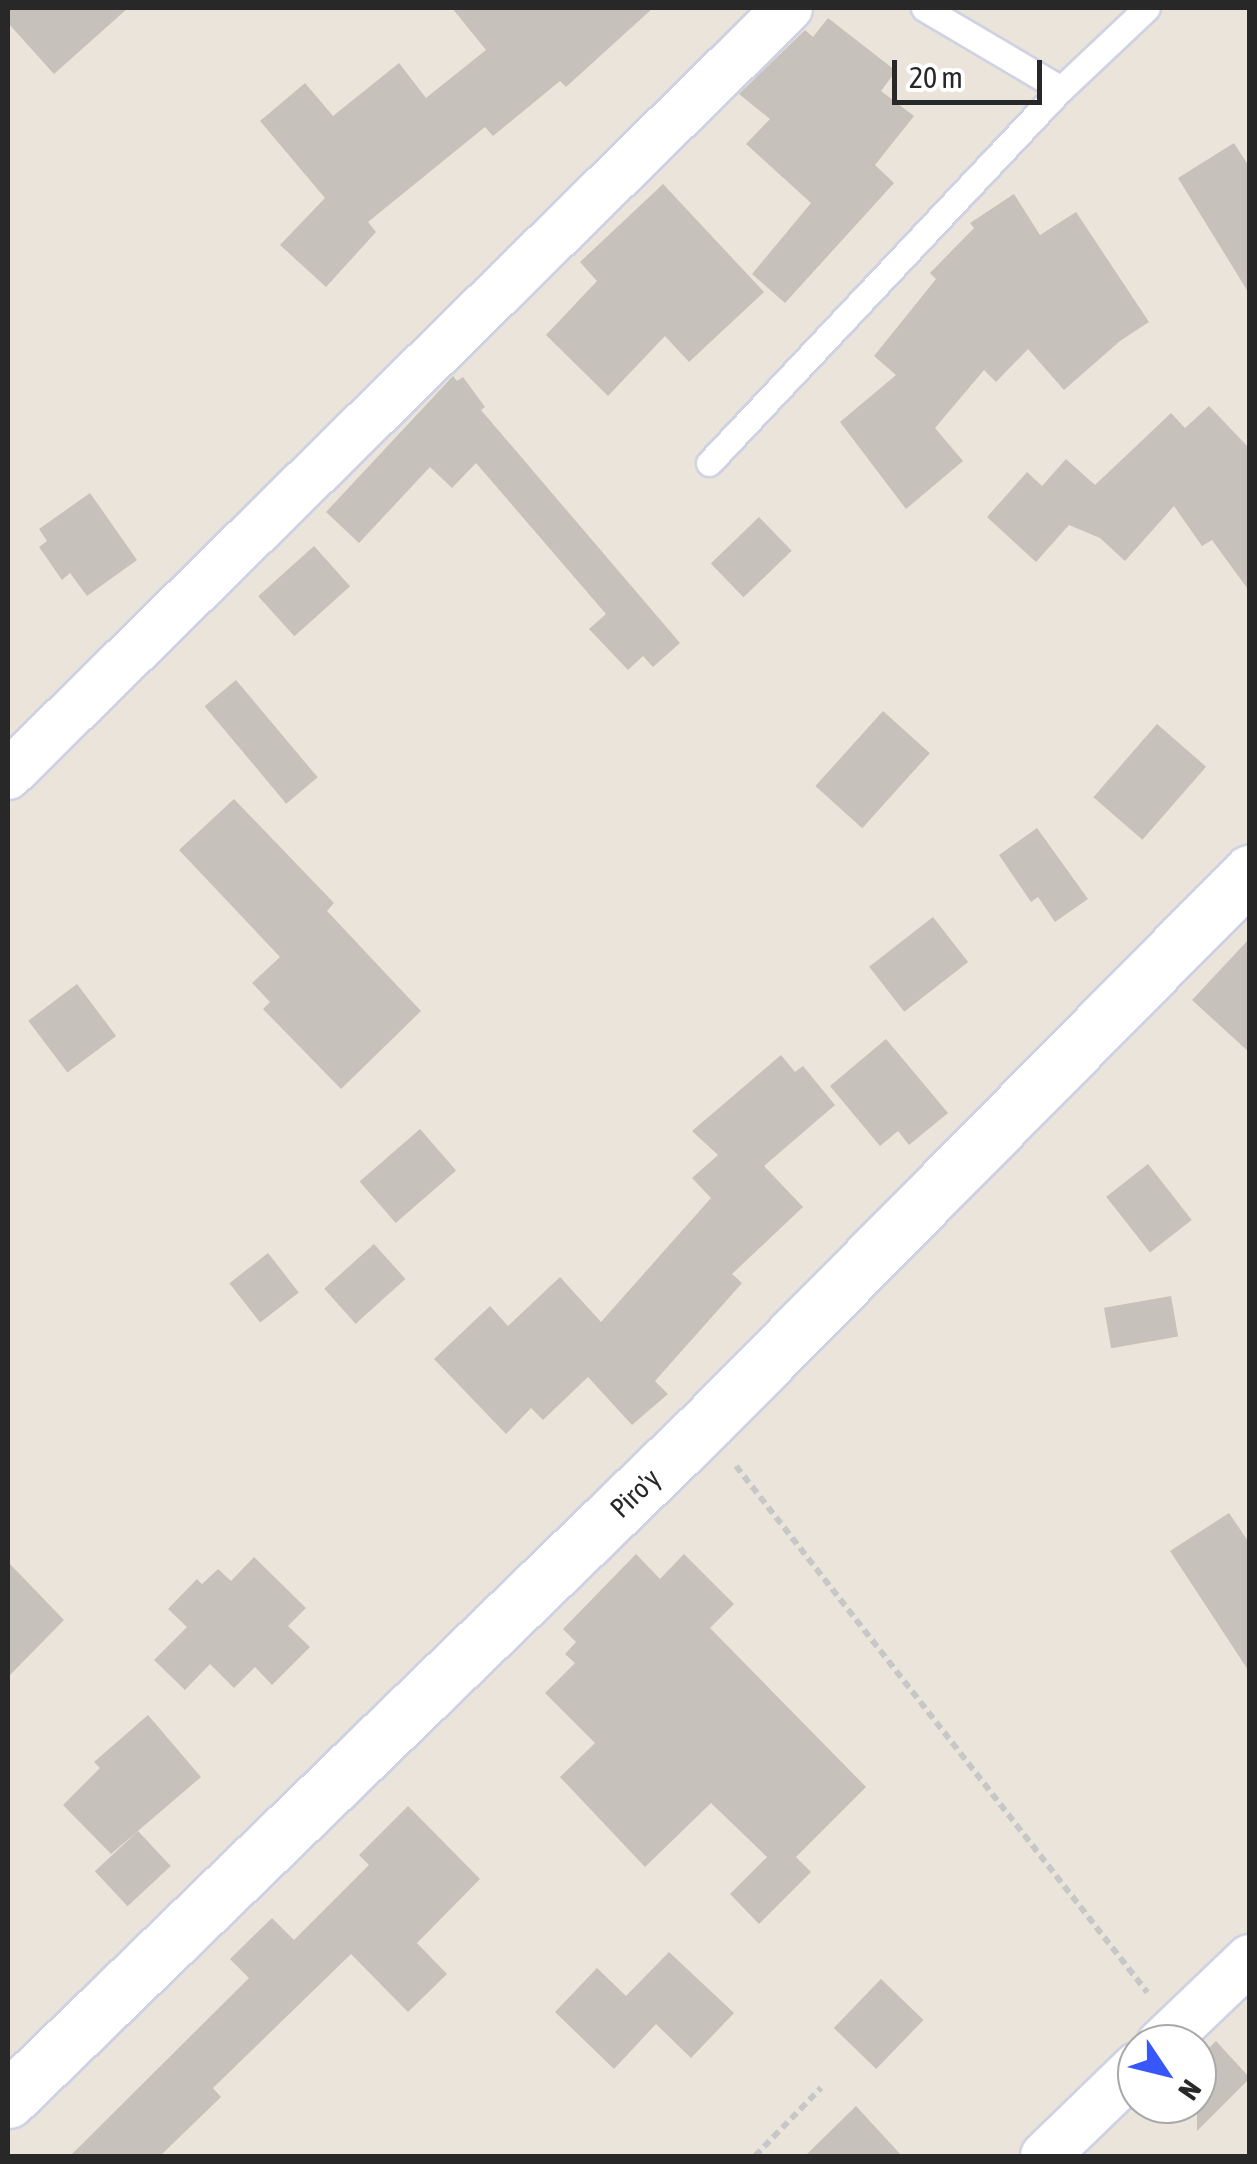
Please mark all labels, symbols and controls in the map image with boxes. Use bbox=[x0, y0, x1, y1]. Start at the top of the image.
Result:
scale bar bbox=[897, 40, 1047, 102]
text: 20 m bbox=[909, 60, 963, 94]
street label: Piro'y bbox=[603, 1461, 667, 1525]
north arrow bbox=[1117, 2024, 1217, 2124]
text: N bbox=[1172, 2074, 1208, 2106]

